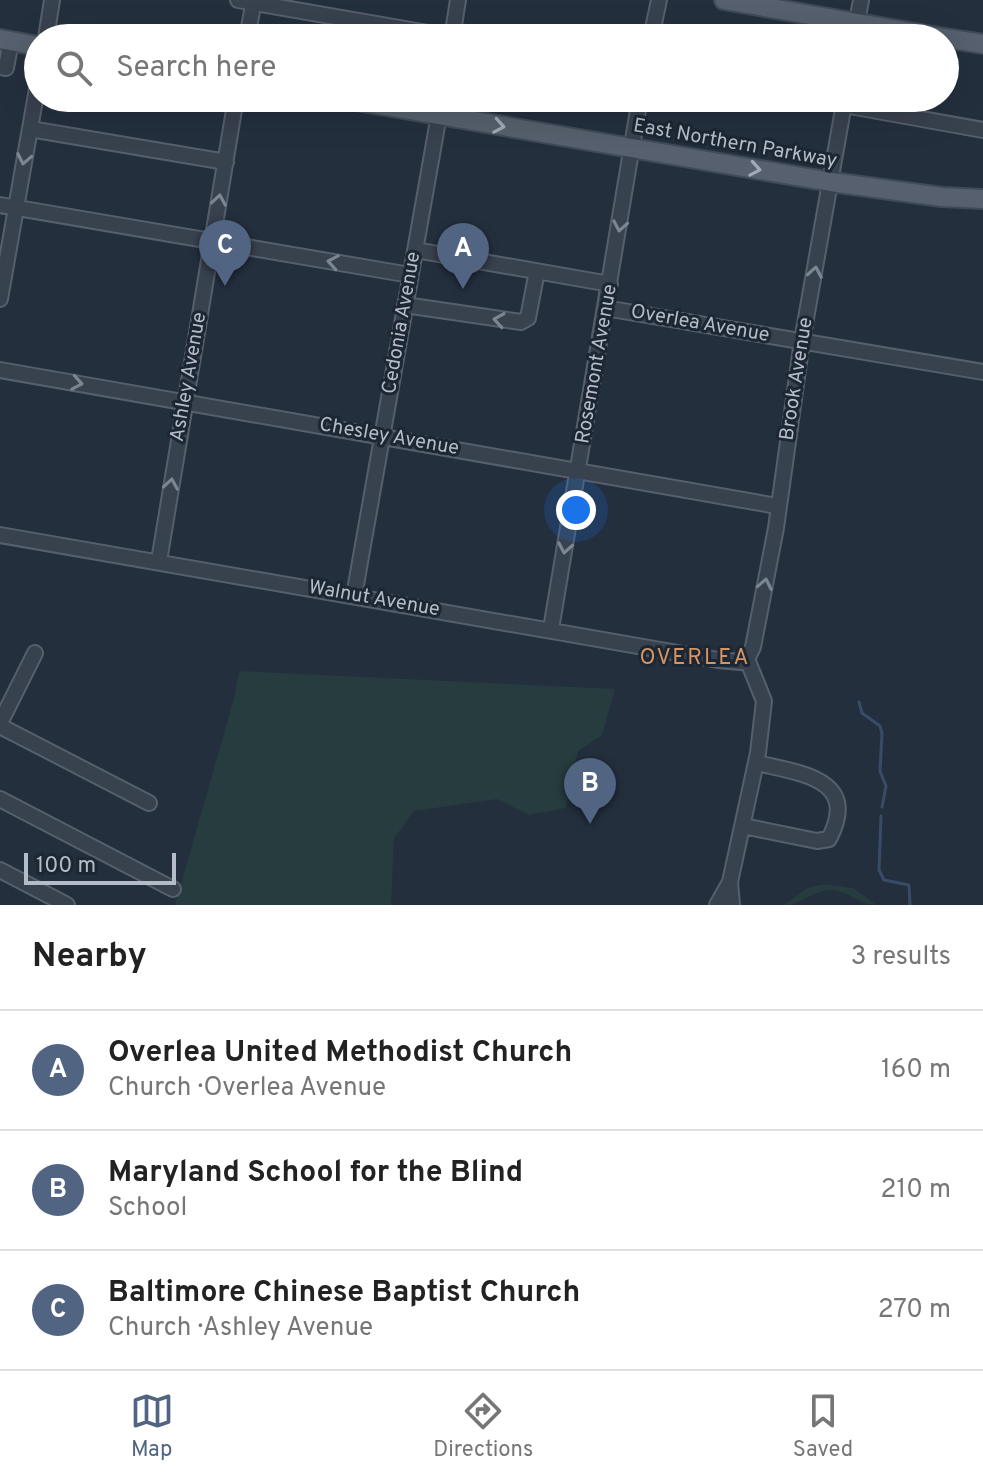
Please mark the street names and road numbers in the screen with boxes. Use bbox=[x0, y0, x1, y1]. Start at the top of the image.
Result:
street label: East Northern Parkway bbox=[631, 113, 839, 175]
street label: Cedonia Avenue bbox=[377, 250, 427, 396]
street label: Rosemont Avenue bbox=[570, 282, 624, 446]
street label: Overlea Avenue bbox=[629, 299, 771, 349]
street label: Ashley Avenue bbox=[165, 310, 213, 444]
street label: Brook Avenue bbox=[774, 316, 820, 442]
street label: Chesley Avenue bbox=[317, 412, 461, 462]
street label: Walnut Avenue bbox=[306, 575, 442, 623]

